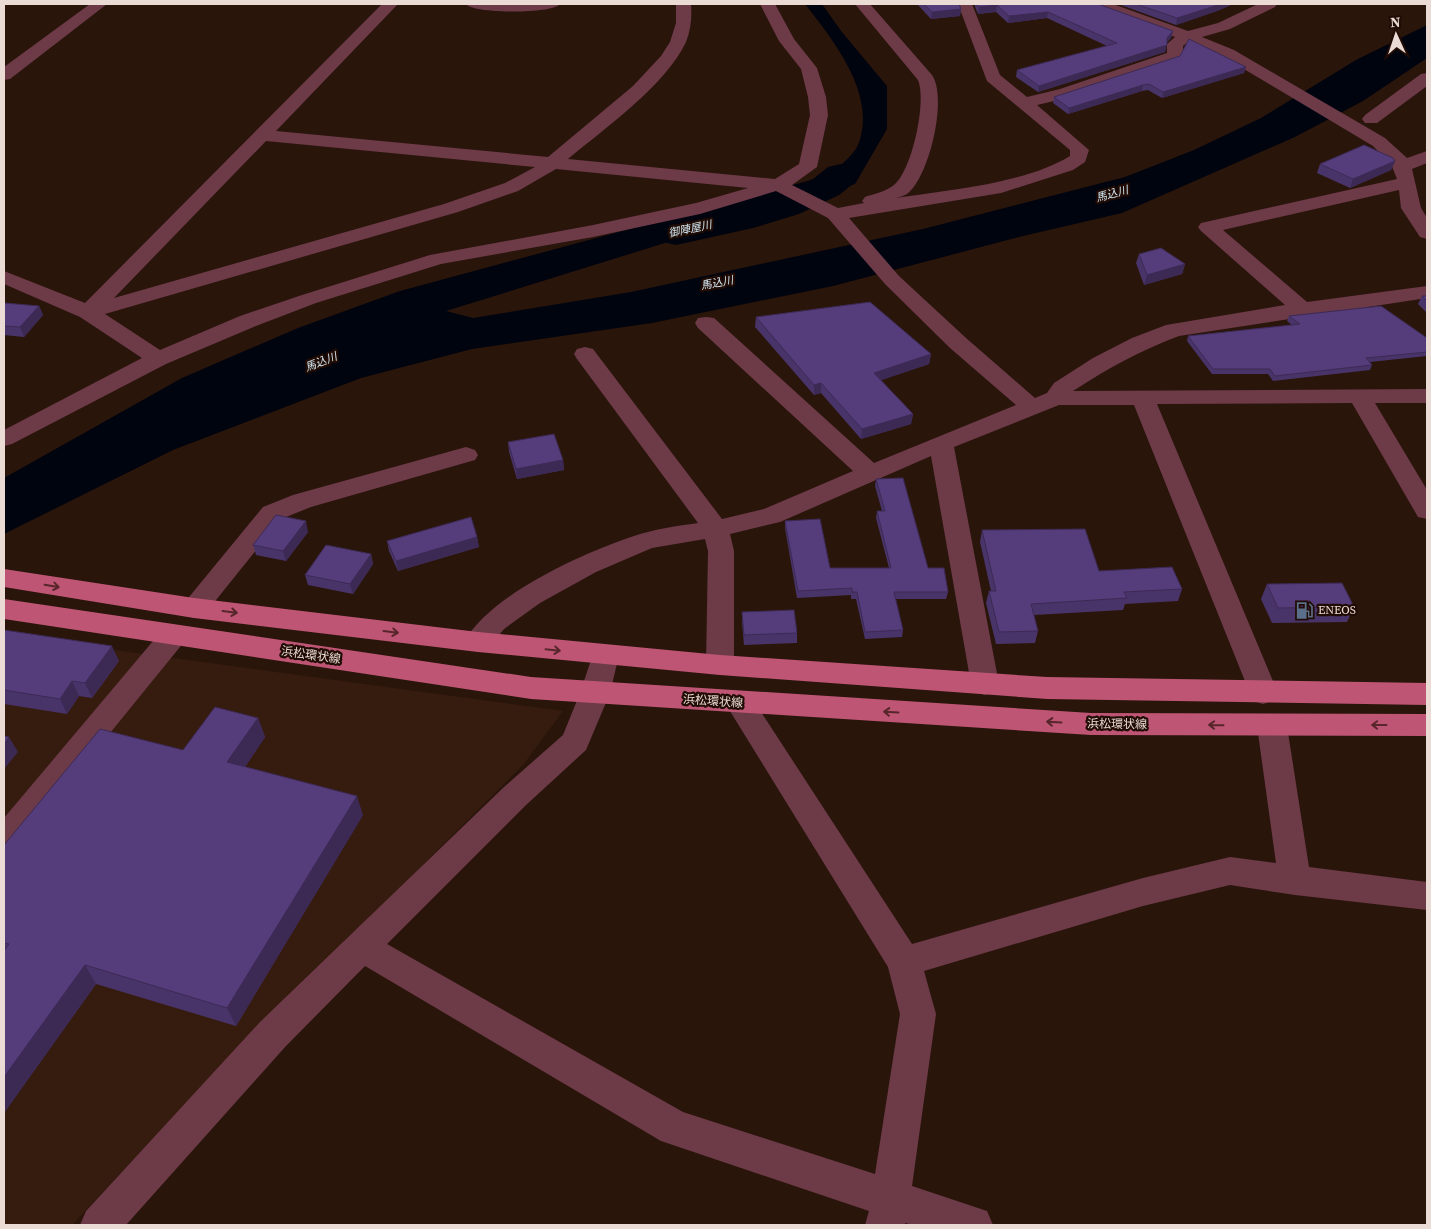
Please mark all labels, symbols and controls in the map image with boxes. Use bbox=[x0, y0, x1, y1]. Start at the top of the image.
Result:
north arrow bbox=[1371, 10, 1421, 60]
text: N bbox=[1390, 12, 1401, 32]
water label: 馬込川 bbox=[1094, 182, 1131, 206]
water label: 御陣屋川 bbox=[667, 217, 714, 241]
water label: 馬込川 bbox=[699, 272, 736, 294]
water label: 馬込川 bbox=[303, 349, 340, 375]
one-way arrow bbox=[44, 581, 60, 591]
fuel station icon: ENEOS bbox=[1294, 600, 1314, 620]
place label: ENEOS bbox=[1318, 602, 1356, 618]
one-way arrow bbox=[222, 607, 238, 617]
one-way arrow bbox=[383, 627, 399, 637]
street label: 浜松環状線 bbox=[280, 643, 342, 667]
one-way arrow bbox=[544, 645, 560, 655]
street label: 浜松環状線 bbox=[683, 691, 743, 711]
one-way arrow bbox=[884, 708, 900, 717]
street label: 浜松環状線 bbox=[1087, 715, 1147, 733]
one-way arrow bbox=[1046, 717, 1062, 726]
one-way arrow bbox=[1208, 720, 1224, 730]
one-way arrow bbox=[1371, 720, 1387, 730]

